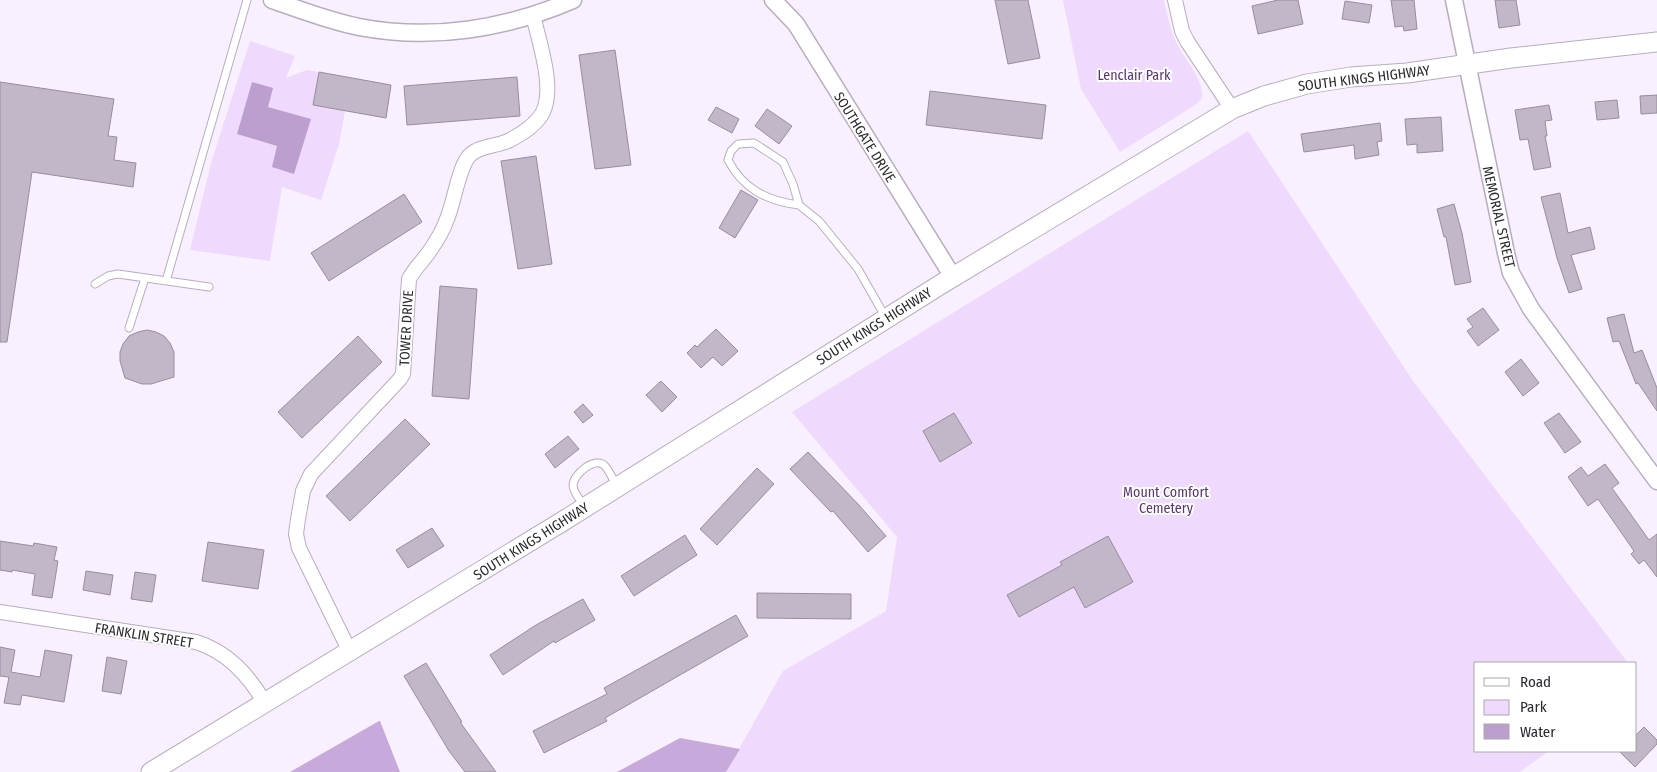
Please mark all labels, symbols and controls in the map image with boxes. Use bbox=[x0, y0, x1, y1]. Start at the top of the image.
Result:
street label: SOUTH KINGS HIGHWAY bbox=[1297, 62, 1431, 95]
park label: Lenclair Park bbox=[1097, 67, 1171, 84]
street label: SOUTHGATE DRIVE bbox=[830, 89, 899, 186]
street label: MEMORIAL STREET bbox=[1479, 165, 1519, 270]
street label: SOUTH KINGS HIGHWAY bbox=[813, 284, 935, 369]
street label: TOWER DRIVE bbox=[396, 289, 417, 366]
park label: Mount Comfort Cemetery bbox=[1123, 484, 1209, 517]
street label: SOUTH KINGS HIGHWAY bbox=[470, 499, 592, 584]
street label: FRANKLIN STREET bbox=[94, 619, 195, 652]
legend bbox=[1474, 662, 1637, 752]
text: Road bbox=[1520, 673, 1551, 691]
text: Park bbox=[1520, 698, 1547, 716]
text: Water bbox=[1520, 723, 1556, 741]

